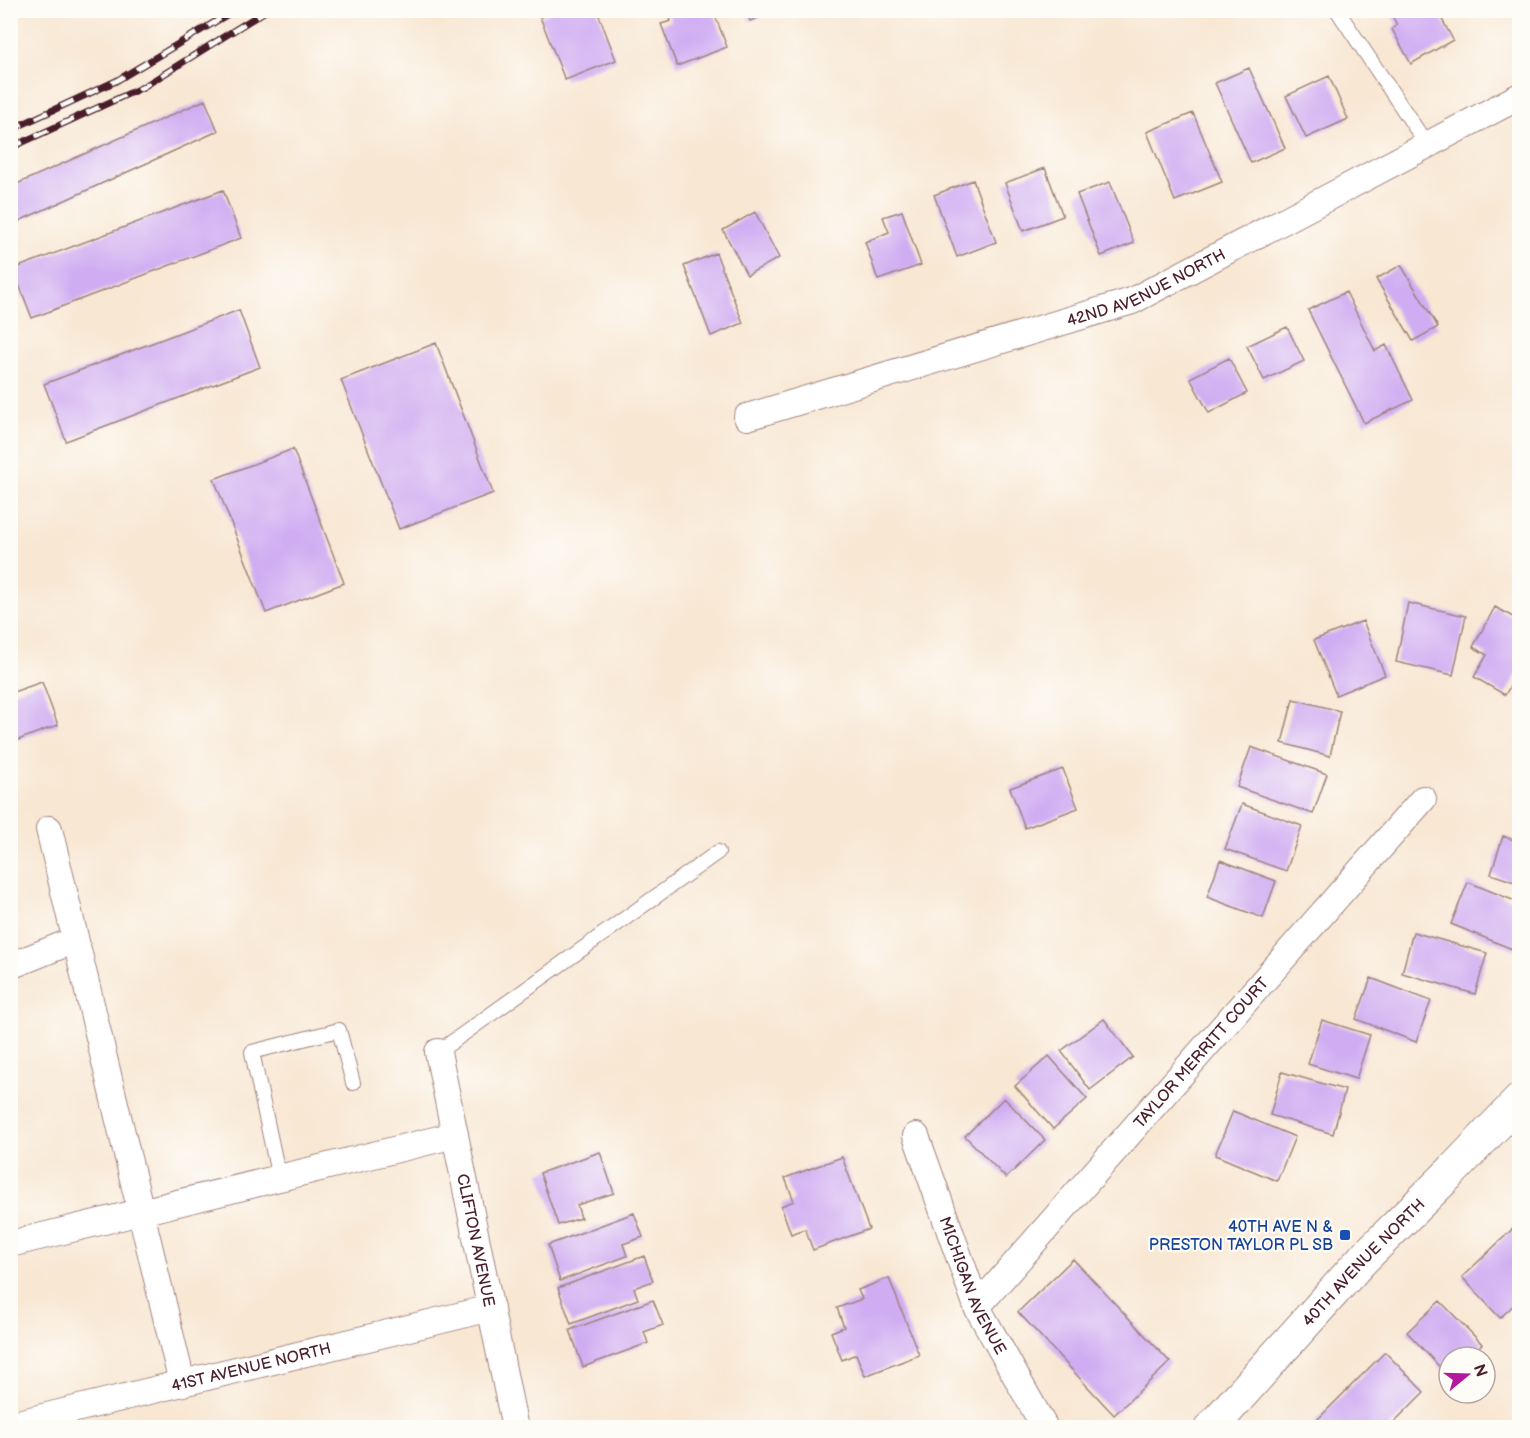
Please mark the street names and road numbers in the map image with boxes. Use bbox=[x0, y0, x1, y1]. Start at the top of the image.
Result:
street label: 42ND AVENUE NORTH bbox=[1065, 245, 1229, 331]
street label: TAYLOR MERRITT COURT bbox=[1131, 974, 1273, 1133]
street label: CLIFTON AVENUE bbox=[452, 1172, 498, 1309]
street label: 40TH AVENUE NORTH bbox=[1299, 1195, 1429, 1331]
street label: MICHIGAN AVENUE bbox=[935, 1214, 1010, 1358]
street label: 41ST AVENUE NORTH bbox=[170, 1339, 333, 1396]

